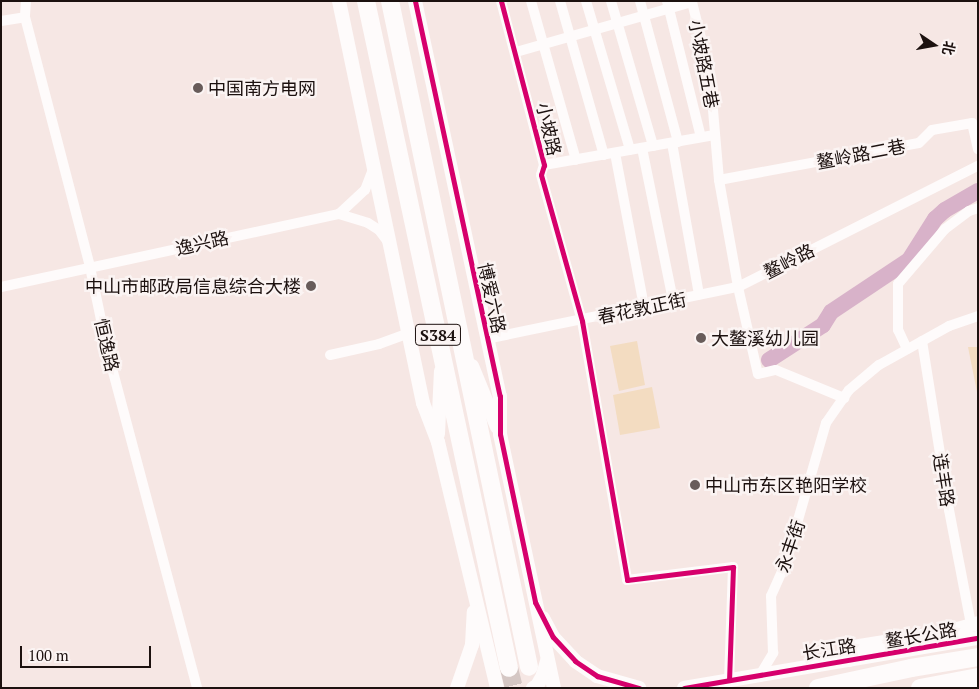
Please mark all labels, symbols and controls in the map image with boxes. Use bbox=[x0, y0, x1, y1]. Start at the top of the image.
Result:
street label: 小坡路五巷 bbox=[685, 18, 723, 110]
north arrow bbox=[909, 20, 959, 70]
text: 北 bbox=[938, 39, 960, 57]
place label: 中国南方电网 bbox=[208, 77, 316, 99]
marker: 中国南方电网 bbox=[192, 82, 204, 94]
street label: 小坡路 bbox=[532, 100, 566, 158]
street label: 鳌岭路二巷 bbox=[815, 135, 907, 173]
street label: 逸兴路 bbox=[173, 226, 231, 260]
street label: 鳌岭路 bbox=[760, 239, 818, 283]
street label: 博爱六路 bbox=[474, 261, 510, 335]
place label: 中山市邮政局信息综合大楼 bbox=[85, 275, 301, 297]
marker: 中山市邮政局信息综合大楼 bbox=[305, 280, 317, 292]
street label: 春花敦正街 bbox=[596, 288, 688, 328]
street label: 恒逸路 bbox=[90, 316, 124, 374]
road number: S384 bbox=[414, 322, 462, 348]
place label: 大鳌溪幼儿园 bbox=[711, 327, 819, 349]
marker: 大鳌溪幼儿园 bbox=[695, 332, 707, 344]
street label: 连丰路 bbox=[929, 452, 959, 508]
place label: 中山市东区艳阳学校 bbox=[705, 474, 867, 496]
marker: 中山市东区艳阳学校 bbox=[689, 479, 701, 491]
street label: 永丰街 bbox=[771, 517, 809, 575]
street label: 鳌长公路 bbox=[884, 618, 958, 652]
street label: 长江路 bbox=[801, 634, 857, 664]
scale bar bbox=[22, 636, 154, 668]
text: 100 m bbox=[28, 645, 69, 665]

